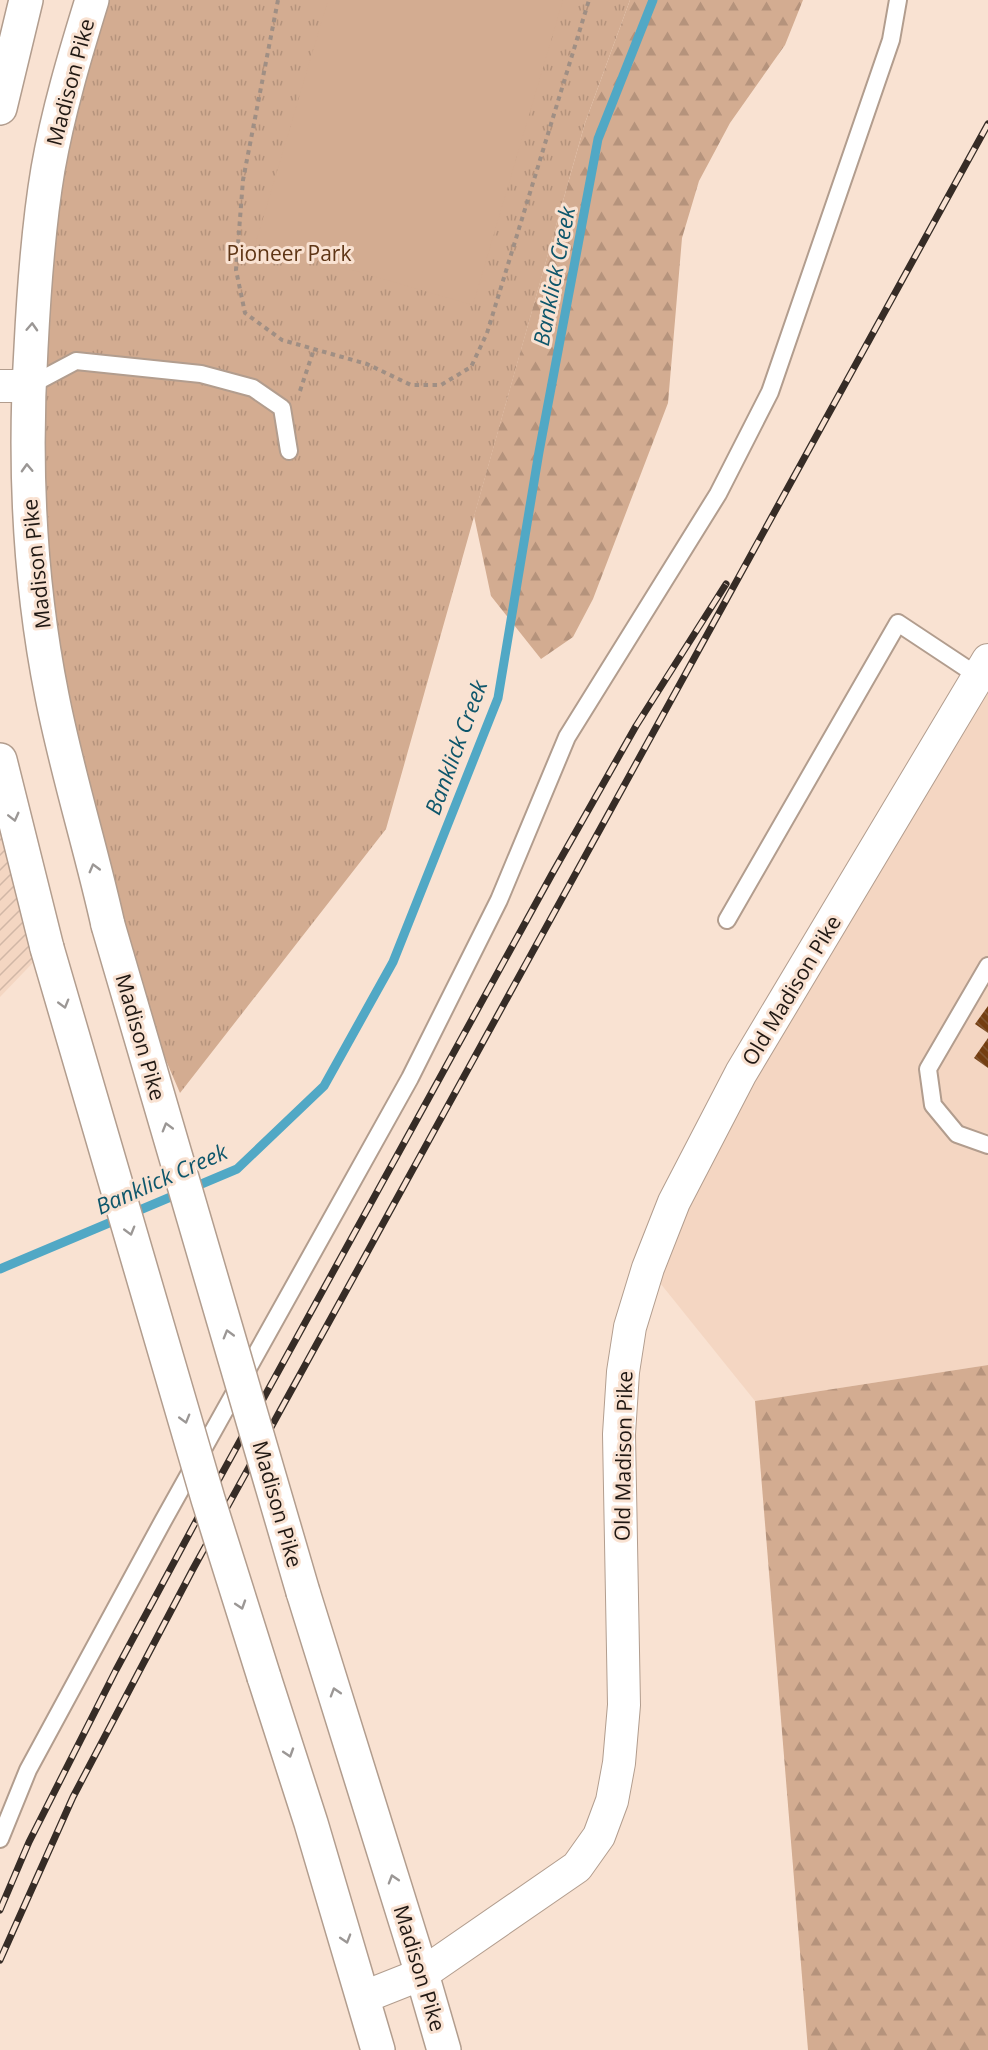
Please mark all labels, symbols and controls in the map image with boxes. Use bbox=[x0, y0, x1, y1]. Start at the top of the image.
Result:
street label: Madison Pike bbox=[40, 15, 100, 149]
water label: Banklick Creek bbox=[525, 203, 581, 348]
park label: Pioneer Park bbox=[227, 239, 352, 267]
one-way arrow bbox=[25, 323, 38, 332]
one-way arrow bbox=[21, 464, 34, 473]
street label: Madison Pike bbox=[15, 498, 57, 630]
water label: Banklick Creek bbox=[417, 674, 494, 818]
one-way arrow bbox=[7, 812, 20, 822]
one-way arrow bbox=[89, 863, 102, 873]
street label: Old Madison Pike bbox=[735, 910, 847, 1070]
street label: Madison Pike bbox=[110, 970, 172, 1104]
one-way arrow bbox=[56, 999, 69, 1009]
one-way arrow bbox=[162, 1122, 174, 1133]
water label: Banklick Creek bbox=[91, 1135, 233, 1220]
one-way arrow bbox=[123, 1225, 135, 1236]
one-way arrow bbox=[223, 1329, 235, 1340]
street label: Old Madison Pike bbox=[608, 1371, 638, 1541]
one-way arrow bbox=[177, 1413, 190, 1423]
street label: Madison Pike bbox=[247, 1437, 309, 1571]
one-way arrow bbox=[234, 1599, 247, 1610]
one-way arrow bbox=[330, 1687, 342, 1698]
one-way arrow bbox=[282, 1747, 294, 1758]
one-way arrow bbox=[387, 1874, 400, 1884]
street label: Madison Pike bbox=[388, 1902, 452, 2034]
one-way arrow bbox=[339, 1933, 351, 1944]

